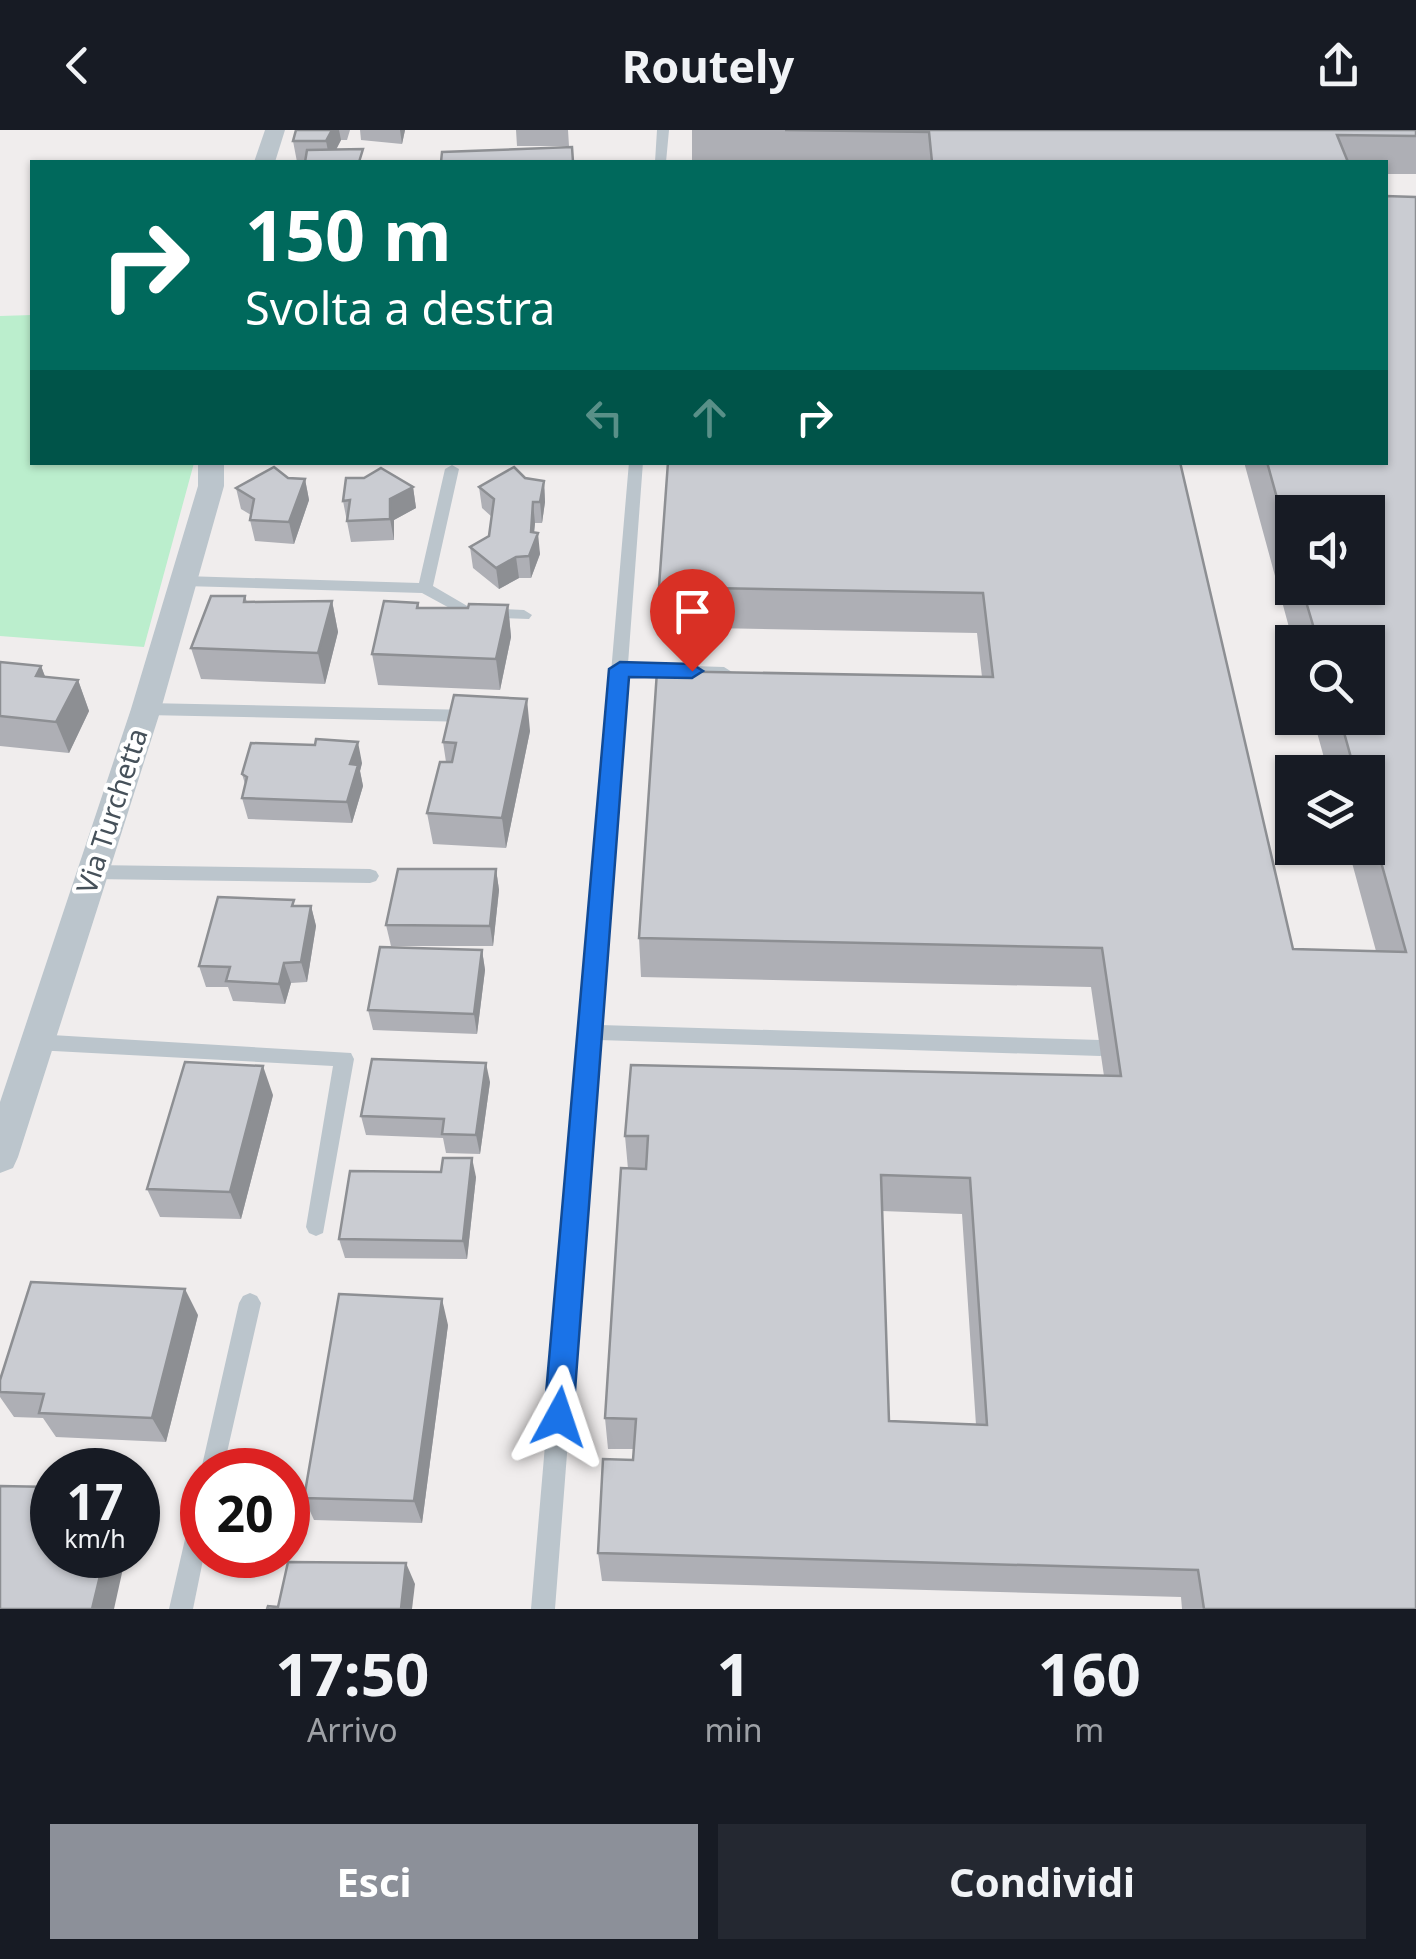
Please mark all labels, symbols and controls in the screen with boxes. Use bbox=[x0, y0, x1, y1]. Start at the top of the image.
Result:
text: Routely bbox=[622, 35, 794, 96]
icon: back bbox=[50, 38, 105, 93]
icon: share bbox=[1311, 38, 1366, 93]
text: 150 m bbox=[245, 186, 452, 282]
icon: right bbox=[80, 200, 210, 330]
text: Svolta a destra bbox=[245, 277, 555, 338]
icon: left bbox=[577, 390, 632, 445]
icon: ahead bbox=[682, 390, 737, 445]
icon: right bbox=[787, 390, 842, 445]
map controls bbox=[1275, 495, 1385, 865]
button: sound bbox=[1275, 495, 1385, 605]
pin bbox=[650, 569, 735, 672]
icon: arrive bbox=[665, 584, 720, 639]
button: search bbox=[1275, 625, 1385, 735]
street label: Via Turchetta bbox=[66, 723, 156, 898]
button: layers bbox=[1275, 755, 1385, 865]
position arrow bbox=[507, 1365, 611, 1469]
speed limit sign: 20 bbox=[180, 1448, 310, 1578]
text: 17 bbox=[66, 1467, 124, 1535]
text: km/h bbox=[64, 1521, 126, 1555]
text: 17:50 bbox=[275, 1632, 429, 1714]
text: 1 bbox=[716, 1632, 751, 1714]
text: 160 bbox=[1038, 1632, 1141, 1714]
text: Arrivo bbox=[307, 1708, 398, 1751]
text: min bbox=[705, 1708, 763, 1751]
text: m bbox=[1074, 1708, 1104, 1751]
button: Esci bbox=[50, 1824, 698, 1939]
button: Condividi bbox=[718, 1824, 1366, 1939]

